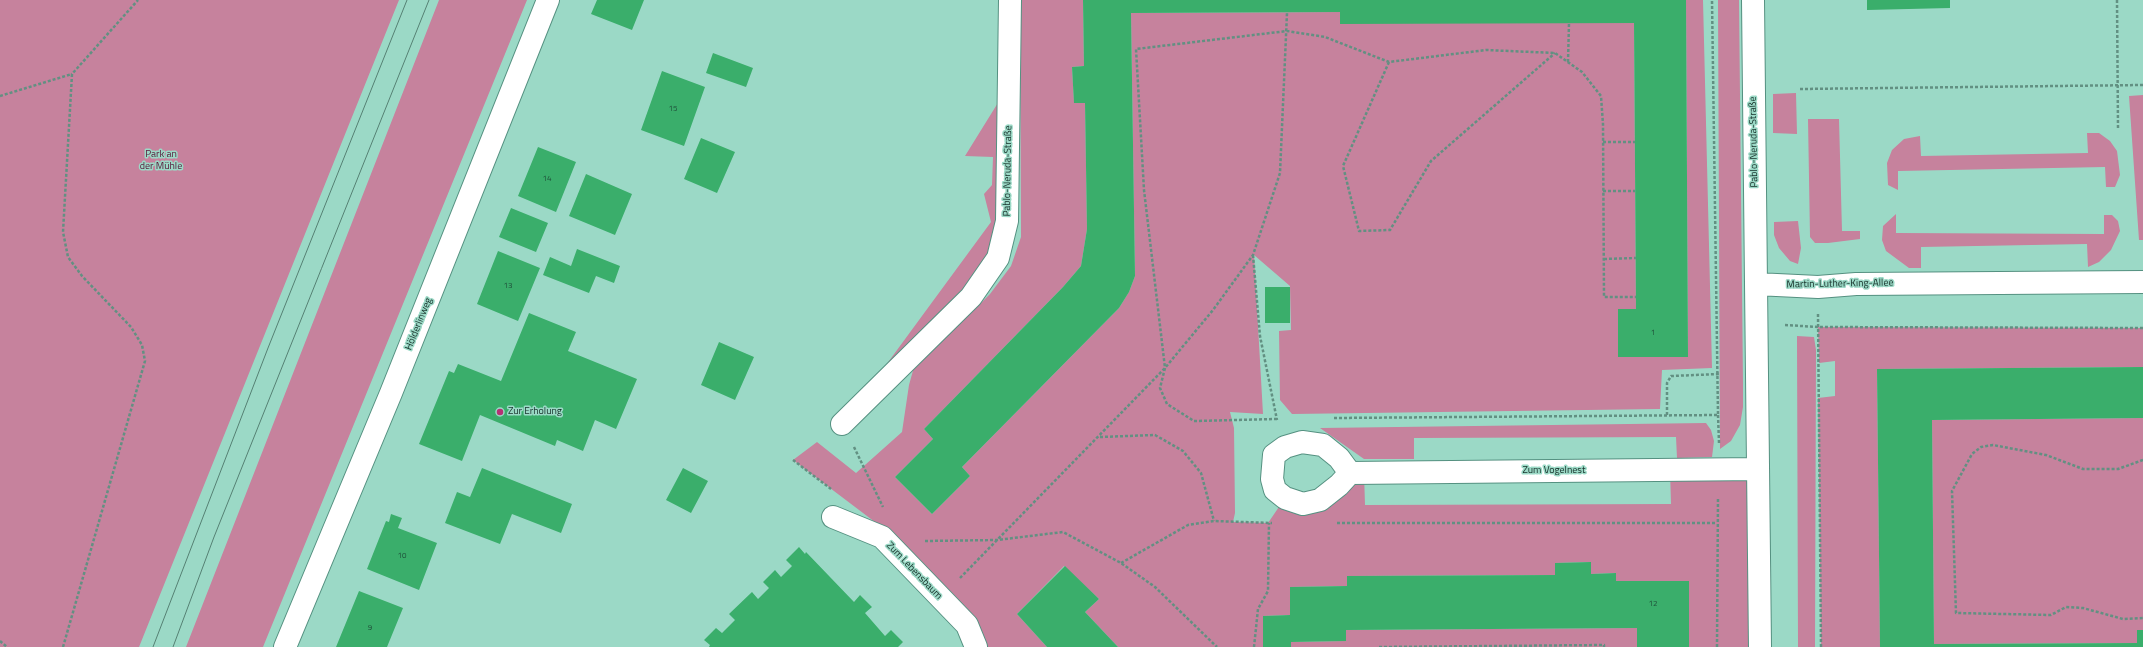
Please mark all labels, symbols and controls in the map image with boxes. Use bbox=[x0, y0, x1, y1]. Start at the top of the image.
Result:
street label: Pablo-Neruda-Straße bbox=[1747, 96, 1761, 188]
house number: 15 bbox=[669, 104, 677, 114]
street label: Pablo-Neruda-Straße bbox=[1001, 125, 1015, 217]
park label: Park an der Mühle bbox=[140, 149, 182, 172]
house number: 14 bbox=[543, 174, 551, 184]
street label: Martin-Luther-King-Allee bbox=[1786, 277, 1894, 291]
house number: 13 bbox=[504, 281, 512, 291]
street label: Hölderlinweg bbox=[403, 296, 435, 352]
house number: 1 bbox=[1651, 328, 1655, 338]
place label: Zur Erholung bbox=[508, 406, 562, 418]
marker: Zur Erholung bbox=[495, 407, 505, 417]
street label: Zum Vogelnest bbox=[1523, 465, 1585, 477]
street label: Zum Lebensbaum bbox=[884, 540, 944, 602]
house number: 10 bbox=[398, 551, 406, 561]
house number: 12 bbox=[1649, 599, 1657, 609]
house number: 9 bbox=[368, 623, 372, 633]

